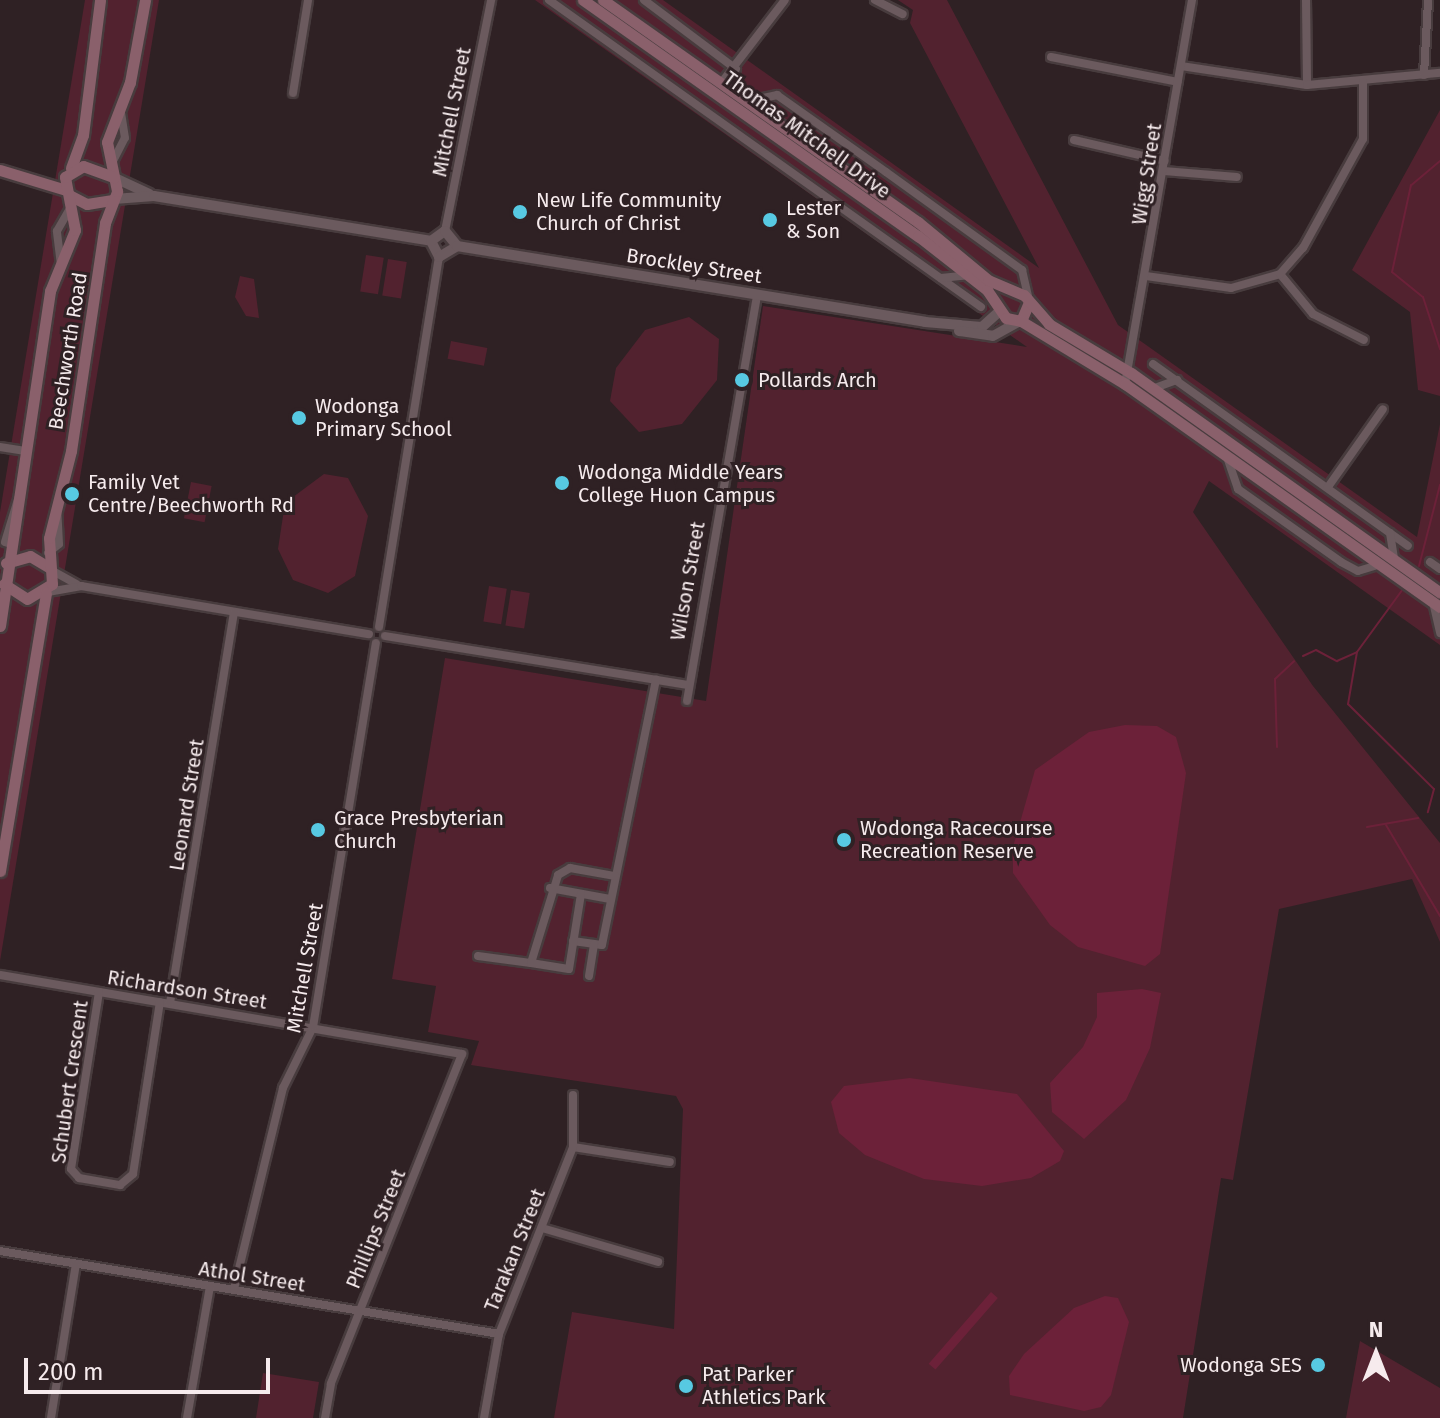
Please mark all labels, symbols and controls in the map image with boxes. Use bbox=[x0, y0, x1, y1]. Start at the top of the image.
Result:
street label: Mitchell Street bbox=[428, 45, 476, 179]
street label: Thomas Mitchell Drive bbox=[719, 66, 895, 204]
street label: Wigg Street bbox=[1127, 121, 1167, 227]
place label: New Life Community Church of Christ bbox=[536, 188, 721, 235]
place label: Lester & Son bbox=[786, 196, 841, 243]
marker: New Life Community Church of Christ bbox=[511, 203, 529, 221]
marker: Lester & Son bbox=[761, 211, 779, 229]
street label: Brockley Street bbox=[625, 243, 763, 289]
street label: Beechworth Road bbox=[44, 270, 92, 432]
place label: Pollards Arch bbox=[758, 368, 877, 392]
marker: Pollards Arch bbox=[733, 371, 751, 389]
place label: Wodonga Primary School bbox=[315, 394, 452, 441]
marker: Wodonga Primary School bbox=[290, 409, 308, 427]
place label: Wodonga Middle Years College Huon Campus bbox=[578, 460, 783, 507]
place label: Family Vet Centre/Beechworth Rd bbox=[88, 470, 294, 517]
marker: Wodonga Middle Years College Huon Campus bbox=[553, 474, 571, 492]
marker: Family Vet Centre/Beechworth Rd bbox=[63, 485, 81, 503]
street label: Wilson Street bbox=[666, 520, 710, 642]
street label: Leonard Street bbox=[165, 737, 209, 873]
place label: Grace Presbyterian Church bbox=[334, 806, 504, 853]
place label: Wodonga Racecourse Recreation Reserve bbox=[860, 816, 1053, 863]
marker: Grace Presbyterian Church bbox=[309, 821, 327, 839]
marker: Wodonga Racecourse Recreation Reserve bbox=[835, 831, 853, 849]
street label: Mitchell Street bbox=[282, 901, 328, 1035]
street label: Richardson Street bbox=[105, 966, 269, 1014]
street label: Schubert Crescent bbox=[47, 999, 93, 1165]
street label: Phillips Street bbox=[341, 1166, 411, 1292]
street label: Tarakan Street bbox=[479, 1185, 551, 1315]
street label: Athol Street bbox=[197, 1257, 307, 1297]
north arrow bbox=[1336, 1314, 1416, 1394]
text: N bbox=[1369, 1316, 1383, 1343]
scale bar bbox=[28, 1342, 274, 1392]
place label: Wodonga SES bbox=[1180, 1353, 1302, 1377]
marker: Wodonga SES bbox=[1309, 1356, 1327, 1374]
text: 200 m bbox=[38, 1358, 104, 1386]
place label: Pat Parker Athletics Park bbox=[702, 1362, 825, 1409]
marker: Pat Parker Athletics Park bbox=[677, 1377, 695, 1395]

